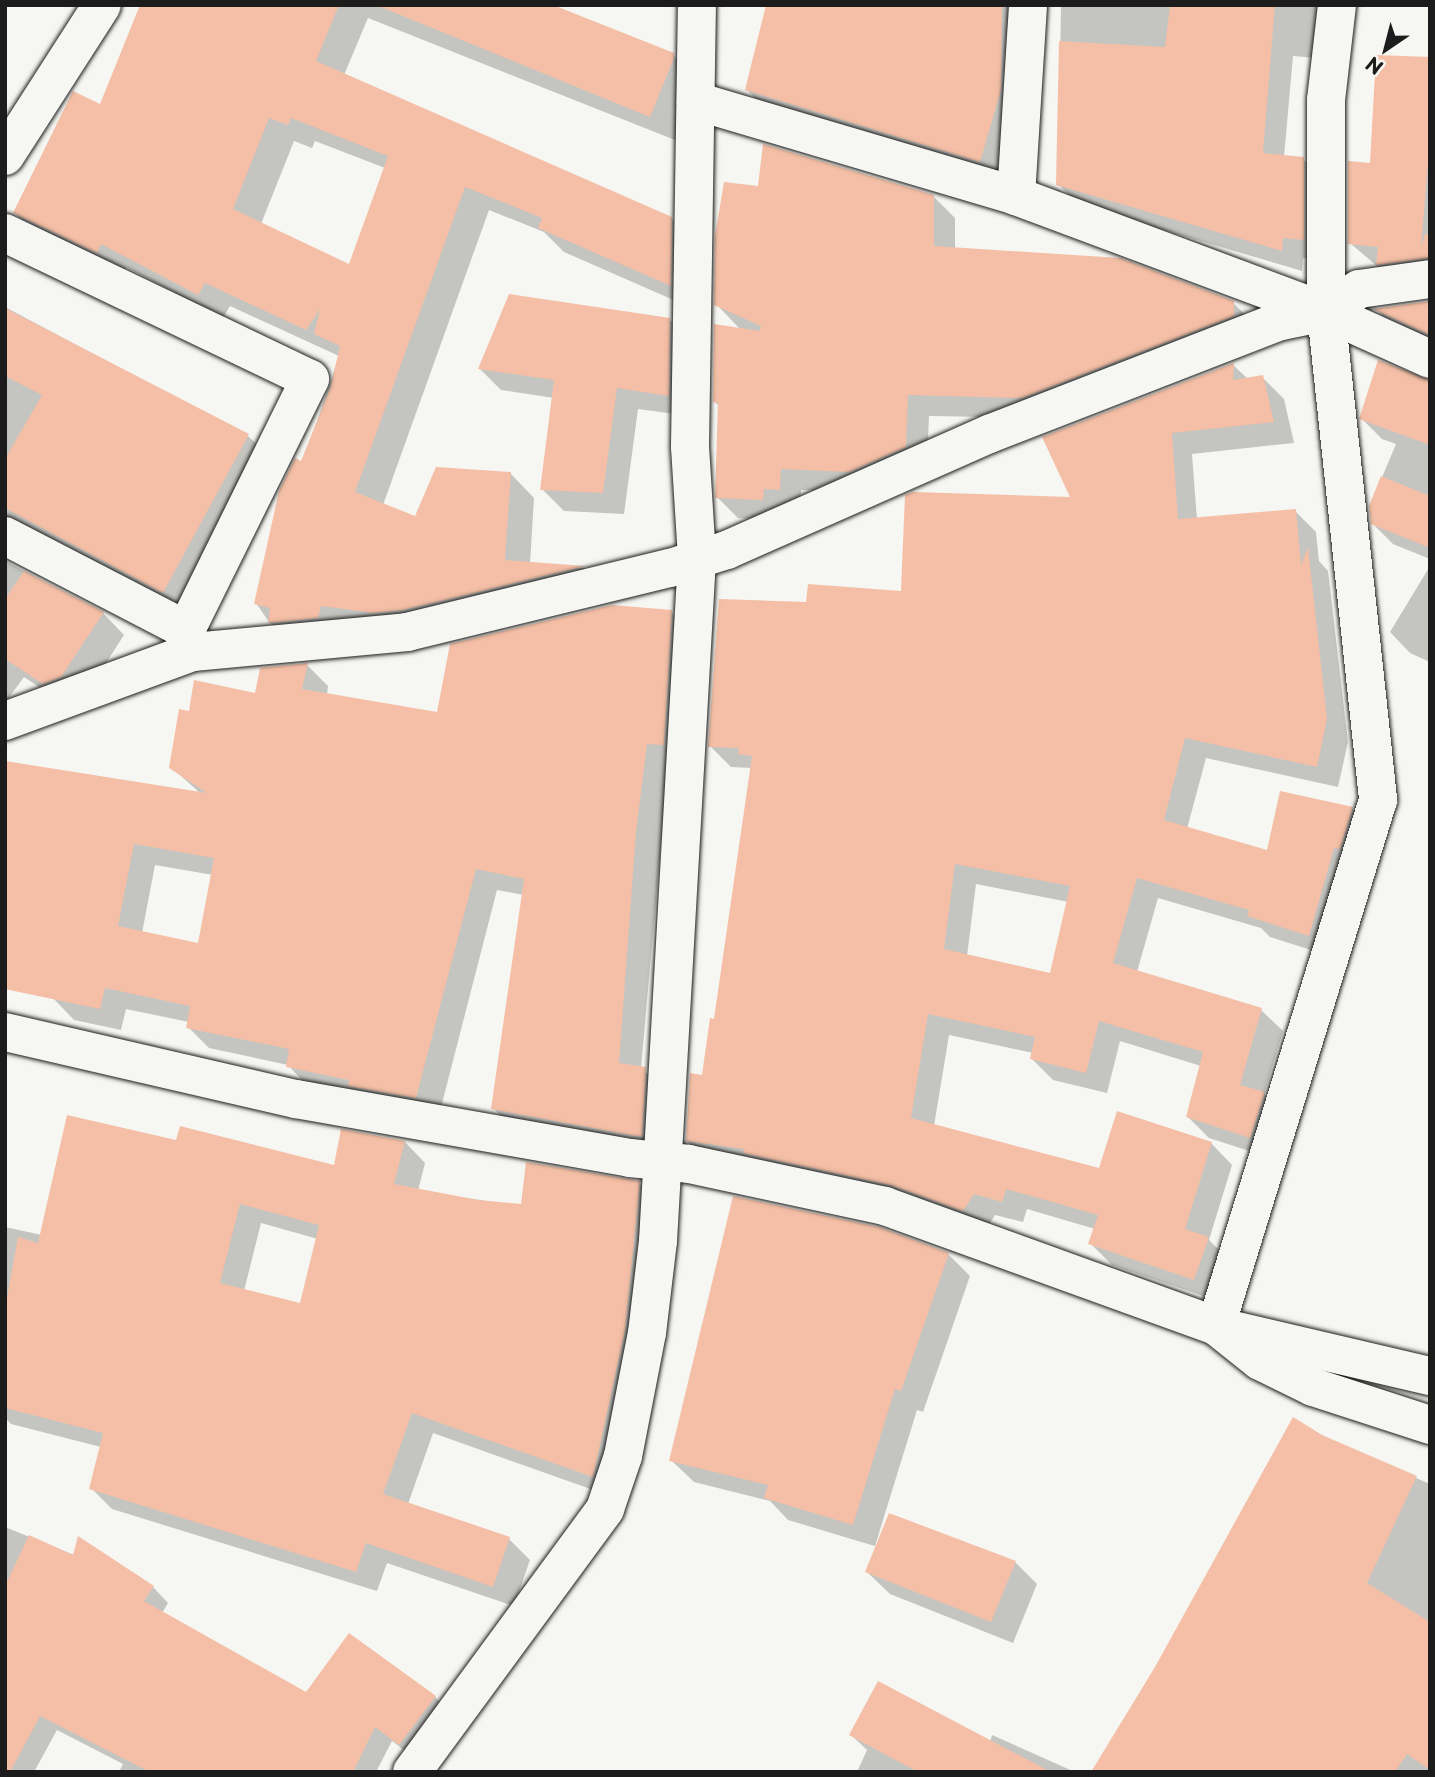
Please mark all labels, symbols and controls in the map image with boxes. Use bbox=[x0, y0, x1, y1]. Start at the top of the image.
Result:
north arrow bbox=[1351, 14, 1421, 84]
text: N bbox=[1360, 50, 1388, 82]

